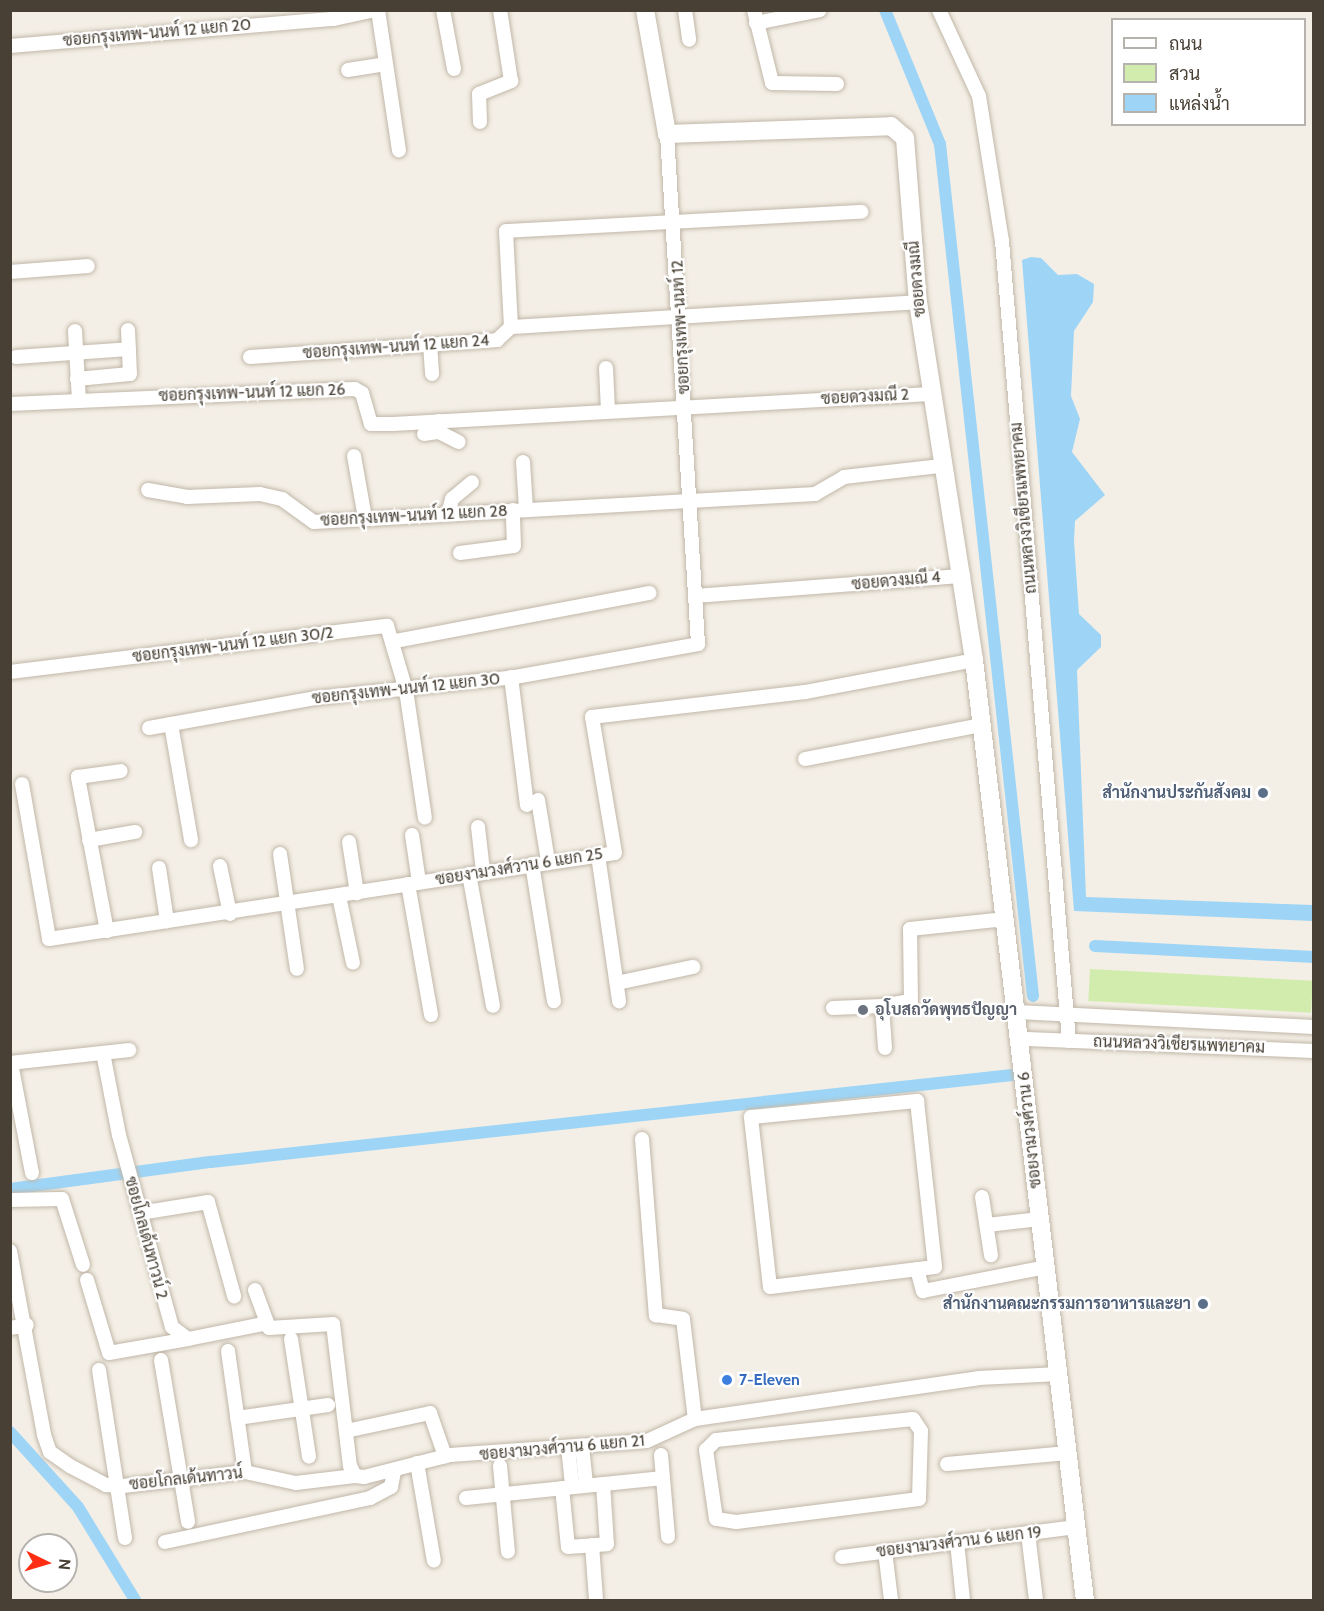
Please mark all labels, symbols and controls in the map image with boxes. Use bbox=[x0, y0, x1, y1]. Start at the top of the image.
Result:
street label: ซอยกรุงเทพ-นนท์ 12 แยก 20 bbox=[62, 15, 252, 51]
legend bbox=[1111, 18, 1306, 126]
text: ถนน bbox=[1169, 33, 1202, 55]
text: สวน bbox=[1169, 63, 1200, 85]
text: แหล่งน้ำ bbox=[1169, 93, 1230, 115]
street label: ซอยดวงมณี bbox=[904, 240, 930, 318]
street label: ซอยกรุงเทพ-นนท์ 12 bbox=[668, 259, 694, 395]
street label: ซอยกรุงเทพ-นนท์ 12 แยก 24 bbox=[302, 331, 490, 363]
street label: ซอยกรุงเทพ-นนท์ 12 แยก 26 bbox=[158, 380, 346, 406]
street label: ซอยดวงมณี 2 bbox=[820, 385, 910, 409]
street label: ถนนหลวงวิเชียรแพทยาคม bbox=[1007, 421, 1041, 595]
street label: ซอยกรุงเทพ-นนท์ 12 แยก 28 bbox=[320, 502, 508, 530]
street label: ซอยดวงมณี 4 bbox=[851, 568, 941, 594]
street label: ซอยกรุงเทพ-นนท์ 12 แยก 30/2 bbox=[131, 623, 335, 667]
street label: ซอยกรุงเทพ-นนท์ 12 แยก 30 bbox=[311, 670, 501, 708]
place label: สำนักงานประกันสังคม bbox=[1102, 783, 1251, 803]
marker: สำนักงานประกันสังคม bbox=[1256, 786, 1270, 800]
street label: ซอยงามวงศ์วาน 6 แยก 25 bbox=[434, 844, 604, 890]
place label: อุโบสถวัดพุทธปัญญา bbox=[875, 1000, 1017, 1020]
marker: อุโบสถวัดพุทธปัญญา bbox=[856, 1003, 870, 1017]
street label: ถนนหลวงวิเชียรแพทยาคม bbox=[1093, 1032, 1265, 1058]
street label: ซอยงามวงศ์วาน 6 bbox=[1014, 1071, 1046, 1189]
street label: ซอยโกลเด้นทาวน์ 2 bbox=[120, 1175, 172, 1301]
place label: สำนักงานคณะกรรมการอาหารและยา bbox=[943, 1294, 1191, 1314]
marker: สำนักงานคณะกรรมการอาหารและยา bbox=[1196, 1297, 1210, 1311]
place label: 7-Eleven bbox=[739, 1370, 800, 1390]
marker: 7-Eleven bbox=[720, 1373, 734, 1387]
street label: ซอยงามวงศ์วาน 6 แยก 21 bbox=[479, 1431, 645, 1465]
street label: ซอยโกลเด้นทาวน์ bbox=[128, 1463, 244, 1495]
street label: ซอยงามวงศ์วาน 6 แยก 19 bbox=[875, 1522, 1043, 1562]
north arrow bbox=[18, 1533, 78, 1593]
text: N bbox=[54, 1558, 74, 1571]

